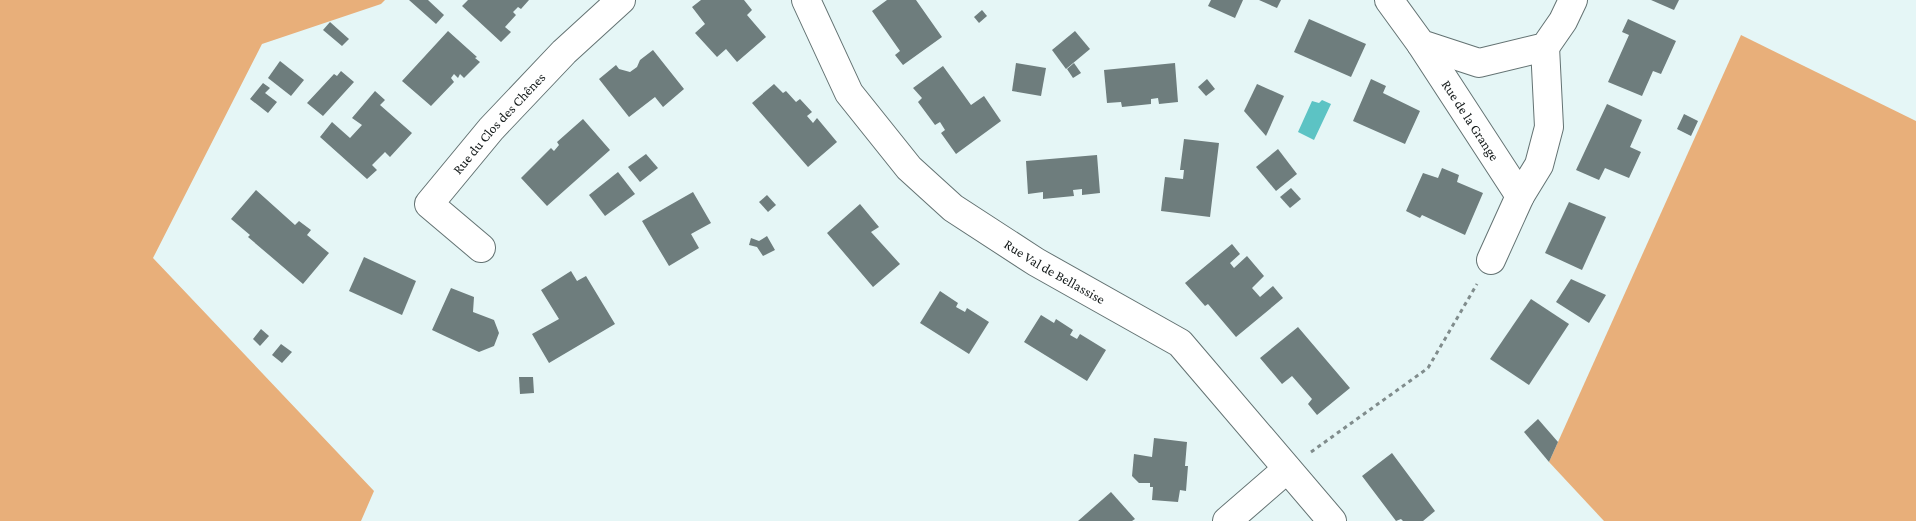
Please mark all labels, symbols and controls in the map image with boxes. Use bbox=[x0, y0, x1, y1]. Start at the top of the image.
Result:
street label: Rue du Clos des Chênes bbox=[449, 69, 548, 177]
street label: Rue de la Grange bbox=[1439, 77, 1503, 164]
street label: Rue Val de Bellassise bbox=[1001, 236, 1108, 307]

